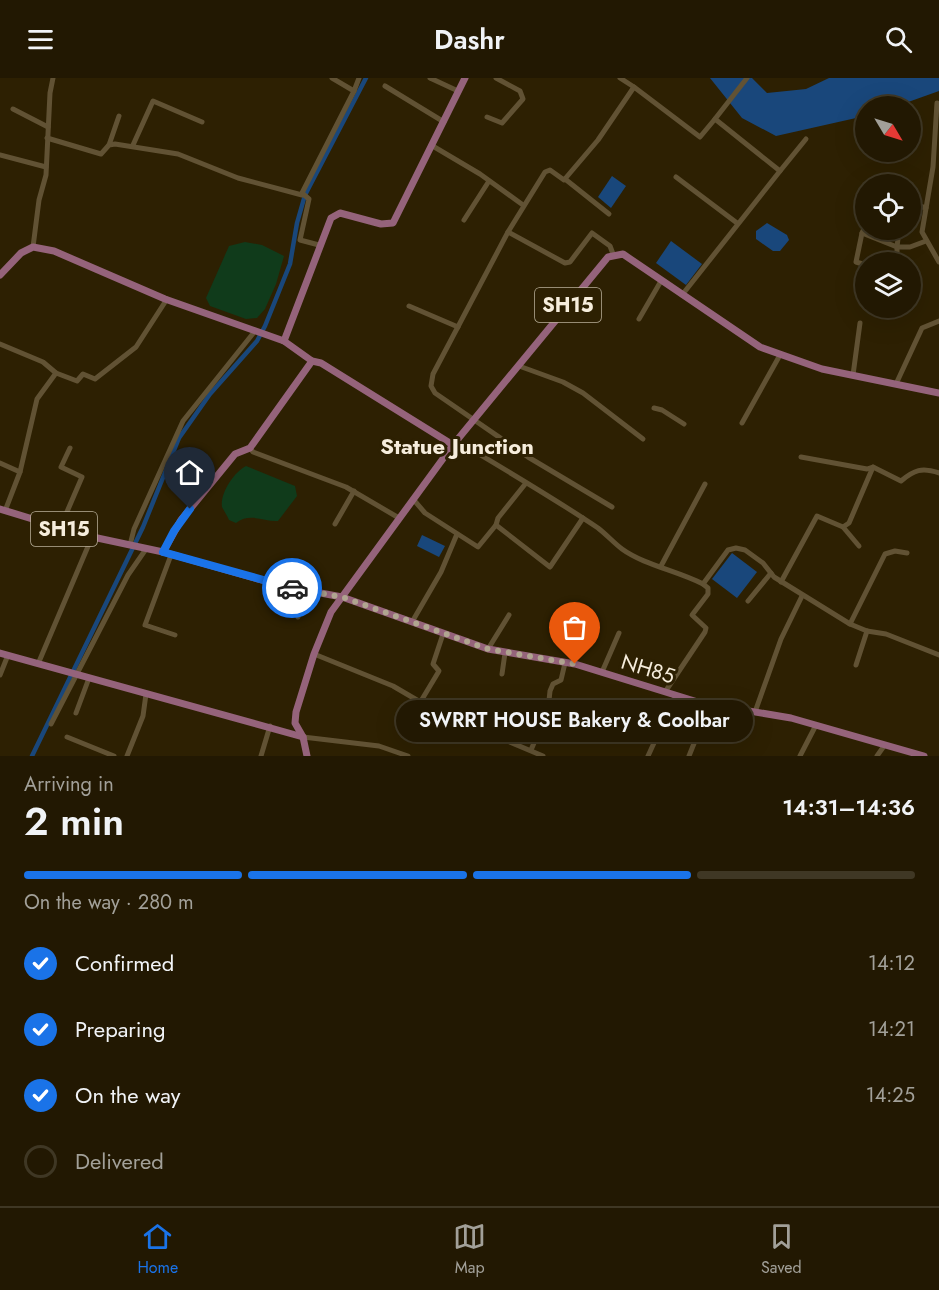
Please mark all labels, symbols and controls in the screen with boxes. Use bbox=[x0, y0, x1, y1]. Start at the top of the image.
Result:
text: Dashr bbox=[434, 20, 505, 59]
icon: menu bbox=[24, 23, 57, 56]
icon: search bbox=[882, 23, 915, 56]
north arrow bbox=[855, 96, 921, 162]
map controls bbox=[855, 96, 921, 318]
button: locate bbox=[855, 174, 921, 240]
button: layers bbox=[855, 252, 921, 318]
road number: SH15 bbox=[535, 288, 601, 322]
district label: Statue Junction bbox=[380, 430, 534, 462]
pin bbox=[164, 447, 215, 509]
icon: home bbox=[173, 456, 206, 489]
road number: SH15 bbox=[31, 512, 97, 546]
courier bbox=[262, 558, 322, 618]
icon: car bbox=[276, 572, 309, 605]
pin bbox=[549, 602, 600, 664]
icon: bag bbox=[558, 611, 591, 644]
street label: NH85 bbox=[618, 647, 678, 691]
callout: SWRRT HOUSE Bakery & Coolbar bbox=[396, 700, 754, 742]
text: SWRRT HOUSE Bakery & Coolbar bbox=[419, 706, 730, 735]
text: Arriving in bbox=[24, 770, 114, 799]
text: 14:31–14:36 bbox=[782, 791, 915, 823]
text: 2 min bbox=[24, 793, 124, 850]
text: On the way · 280 m bbox=[24, 888, 194, 917]
icon: check bbox=[24, 947, 57, 980]
text: Confirmed bbox=[75, 947, 174, 979]
text: 14:12 bbox=[868, 949, 915, 978]
icon: check bbox=[24, 1013, 57, 1046]
text: Preparing bbox=[75, 1013, 166, 1045]
text: 14:21 bbox=[868, 1015, 915, 1044]
icon: check bbox=[24, 1079, 57, 1112]
text: On the way bbox=[75, 1079, 180, 1111]
text: 14:25 bbox=[866, 1081, 915, 1110]
text: Delivered bbox=[75, 1145, 164, 1177]
tab: Home bbox=[137, 1220, 178, 1279]
tab: Map bbox=[453, 1220, 486, 1279]
tab: Saved bbox=[761, 1220, 802, 1279]

